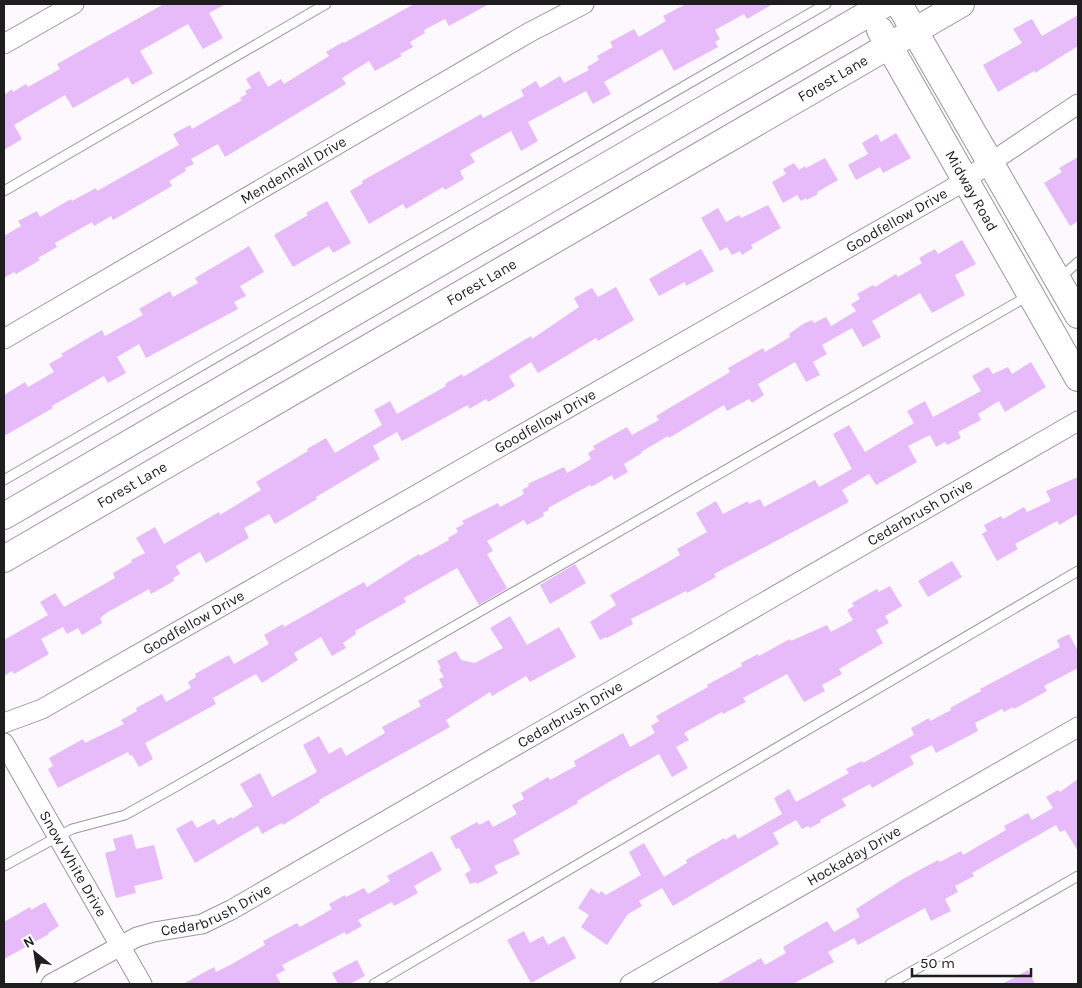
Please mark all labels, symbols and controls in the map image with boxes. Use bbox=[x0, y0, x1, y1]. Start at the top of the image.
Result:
street label: Forest Lane bbox=[794, 51, 871, 106]
street label: Mendenhall Drive bbox=[237, 132, 349, 208]
street label: Midway Road bbox=[941, 147, 1002, 235]
street label: Goodfellow Drive bbox=[843, 184, 950, 256]
street label: Forest Lane bbox=[443, 255, 520, 309]
street label: Goodfellow Drive bbox=[491, 385, 599, 457]
street label: Forest Lane bbox=[94, 457, 170, 512]
street label: Cedarbrush Drive bbox=[864, 475, 976, 550]
street label: Goodfellow Drive bbox=[140, 586, 247, 658]
street label: Cedarbrush Drive bbox=[514, 677, 626, 752]
street label: Snow White Drive bbox=[36, 807, 111, 920]
street label: Hockaday Drive bbox=[804, 822, 904, 890]
street label: Cedarbrush Drive bbox=[159, 880, 274, 940]
north arrow bbox=[10, 928, 60, 978]
text: N bbox=[20, 932, 37, 952]
scale bar bbox=[912, 946, 1031, 978]
text: 50 m bbox=[920, 954, 955, 972]

